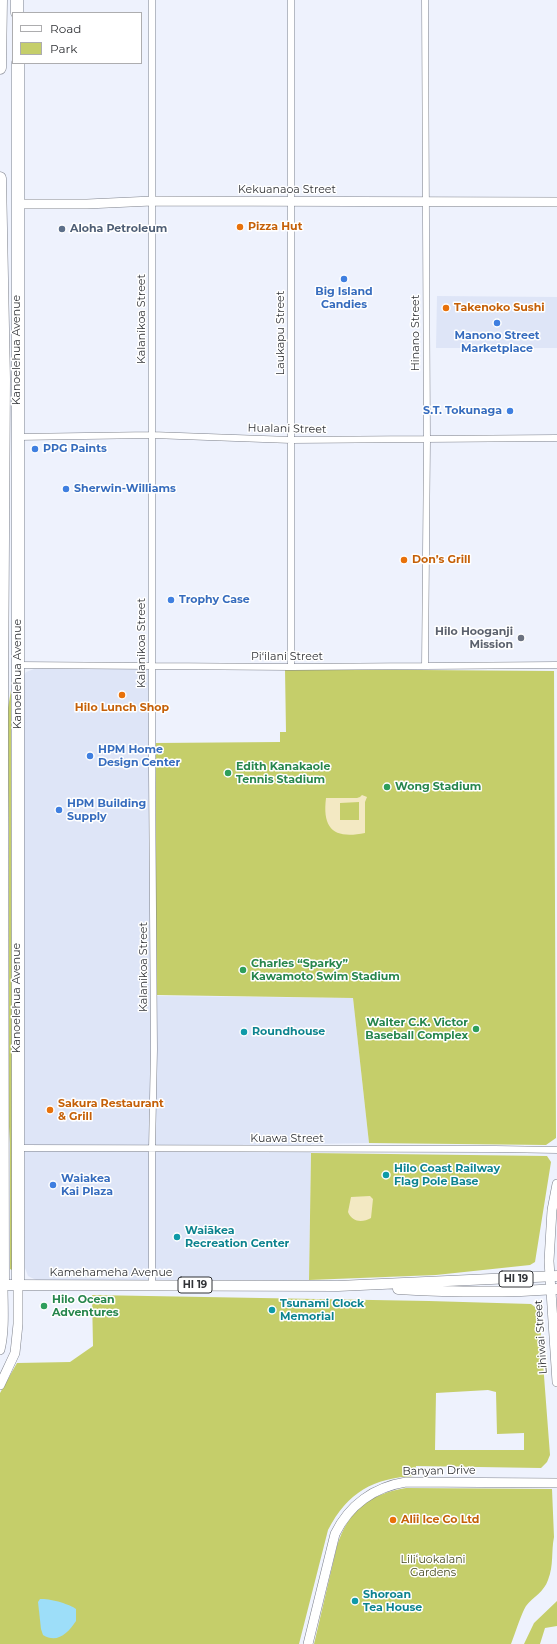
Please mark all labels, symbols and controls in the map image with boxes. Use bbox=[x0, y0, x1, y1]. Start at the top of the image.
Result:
legend bbox=[12, 12, 142, 64]
text: Road bbox=[50, 21, 81, 36]
text: Park bbox=[50, 41, 77, 56]
street label: Kekuanaoa Street bbox=[238, 183, 336, 197]
place label: Pizza Hut bbox=[248, 220, 302, 234]
place label: Aloha Petroleum bbox=[70, 222, 167, 236]
marker: Pizza Hut bbox=[235, 222, 245, 232]
marker: Aloha Petroleum bbox=[57, 224, 67, 234]
street label: Kalanikoa Street bbox=[135, 274, 149, 364]
marker: Big Island Candies bbox=[339, 274, 349, 284]
place label: Big Island Candies bbox=[315, 285, 373, 311]
street label: Laukapu Street bbox=[274, 291, 288, 375]
street label: Kanoelehua Avenue bbox=[10, 295, 24, 405]
street label: Hinano Street bbox=[409, 295, 423, 371]
place label: Takenoko Sushi bbox=[454, 301, 545, 315]
marker: Takenoko Sushi bbox=[441, 303, 451, 313]
marker: Manono Street Marketplace bbox=[492, 318, 502, 328]
place label: Manono Street Marketplace bbox=[454, 329, 540, 355]
place label: S.T. Tokunaga bbox=[423, 404, 502, 418]
marker: S.T. Tokunaga bbox=[505, 406, 515, 416]
street label: Hualani Street bbox=[247, 422, 327, 436]
place label: PPG Paints bbox=[43, 442, 107, 456]
marker: PPG Paints bbox=[30, 444, 40, 454]
place label: Sherwin-Williams bbox=[74, 482, 176, 496]
marker: Sherwin-Williams bbox=[61, 484, 71, 494]
place label: Don’s Grill bbox=[412, 553, 471, 567]
marker: Don’s Grill bbox=[399, 555, 409, 565]
place label: Trophy Case bbox=[179, 593, 250, 607]
marker: Trophy Case bbox=[166, 595, 176, 605]
street label: Kalanikoa Street bbox=[135, 598, 149, 688]
street label: Kanoelehua Avenue bbox=[11, 619, 25, 729]
place label: Hilo Hooganji Mission bbox=[435, 625, 513, 651]
marker: Hilo Hooganji Mission bbox=[516, 633, 526, 643]
street label: Pi‘ilani Street bbox=[251, 650, 323, 664]
marker: Hilo Lunch Shop bbox=[117, 690, 127, 700]
place label: Hilo Lunch Shop bbox=[75, 701, 169, 715]
place label: HPM Home Design Center bbox=[98, 743, 180, 769]
marker: HPM Home Design Center bbox=[85, 751, 95, 761]
place label: Edith Kanakaole Tennis Stadium bbox=[236, 760, 330, 786]
marker: Edith Kanakaole Tennis Stadium bbox=[223, 768, 233, 778]
place label: Wong Stadium bbox=[395, 780, 481, 794]
marker: Wong Stadium bbox=[382, 782, 392, 792]
place label: HPM Building Supply bbox=[67, 797, 146, 823]
marker: HPM Building Supply bbox=[54, 805, 64, 815]
street label: Kalanikoa Street bbox=[137, 922, 151, 1012]
street label: Kanoelehua Avenue bbox=[10, 943, 24, 1053]
place label: Charles “Sparky” Kawamoto Swim Stadium bbox=[251, 957, 400, 983]
marker: Charles “Sparky” Kawamoto Swim Stadium bbox=[238, 965, 248, 975]
place label: Walter C.K. Victor Baseball Complex bbox=[365, 1016, 468, 1042]
marker: Walter C.K. Victor Baseball Complex bbox=[471, 1024, 481, 1034]
place label: Roundhouse bbox=[252, 1025, 325, 1039]
marker: Roundhouse bbox=[239, 1027, 249, 1037]
place label: Sakura Restaurant & Grill bbox=[58, 1097, 164, 1123]
marker: Sakura Restaurant & Grill bbox=[45, 1105, 55, 1115]
street label: Kuawa Street bbox=[250, 1132, 324, 1146]
place label: Hilo Coast Railway Flag Pole Base bbox=[394, 1162, 500, 1188]
marker: Hilo Coast Railway Flag Pole Base bbox=[381, 1170, 391, 1180]
place label: Waiakea Kai Plaza bbox=[61, 1172, 113, 1198]
marker: Waiakea Kai Plaza bbox=[48, 1180, 58, 1190]
place label: Waiākea Recreation Center bbox=[185, 1224, 289, 1250]
marker: Waiākea Recreation Center bbox=[172, 1232, 182, 1242]
street label: Kamehameha Avenue bbox=[49, 1266, 173, 1280]
road number: HI 19 bbox=[499, 1271, 533, 1287]
road number: HI 19 bbox=[178, 1277, 212, 1293]
place label: Hilo Ocean Adventures bbox=[52, 1293, 119, 1319]
place label: Tsunami Clock Memorial bbox=[280, 1297, 364, 1323]
street label: Lihiwai Street bbox=[532, 1299, 550, 1375]
marker: Hilo Ocean Adventures bbox=[39, 1301, 49, 1311]
marker: Tsunami Clock Memorial bbox=[267, 1305, 277, 1315]
street label: Banyan Drive bbox=[402, 1464, 476, 1478]
place label: Alii Ice Co Ltd bbox=[401, 1513, 479, 1527]
marker: Alii Ice Co Ltd bbox=[388, 1515, 398, 1525]
park label: Liliʻuokalani Gardens bbox=[400, 1553, 466, 1579]
place label: Shoroan Tea House bbox=[363, 1588, 422, 1614]
marker: Shoroan Tea House bbox=[350, 1596, 360, 1606]

